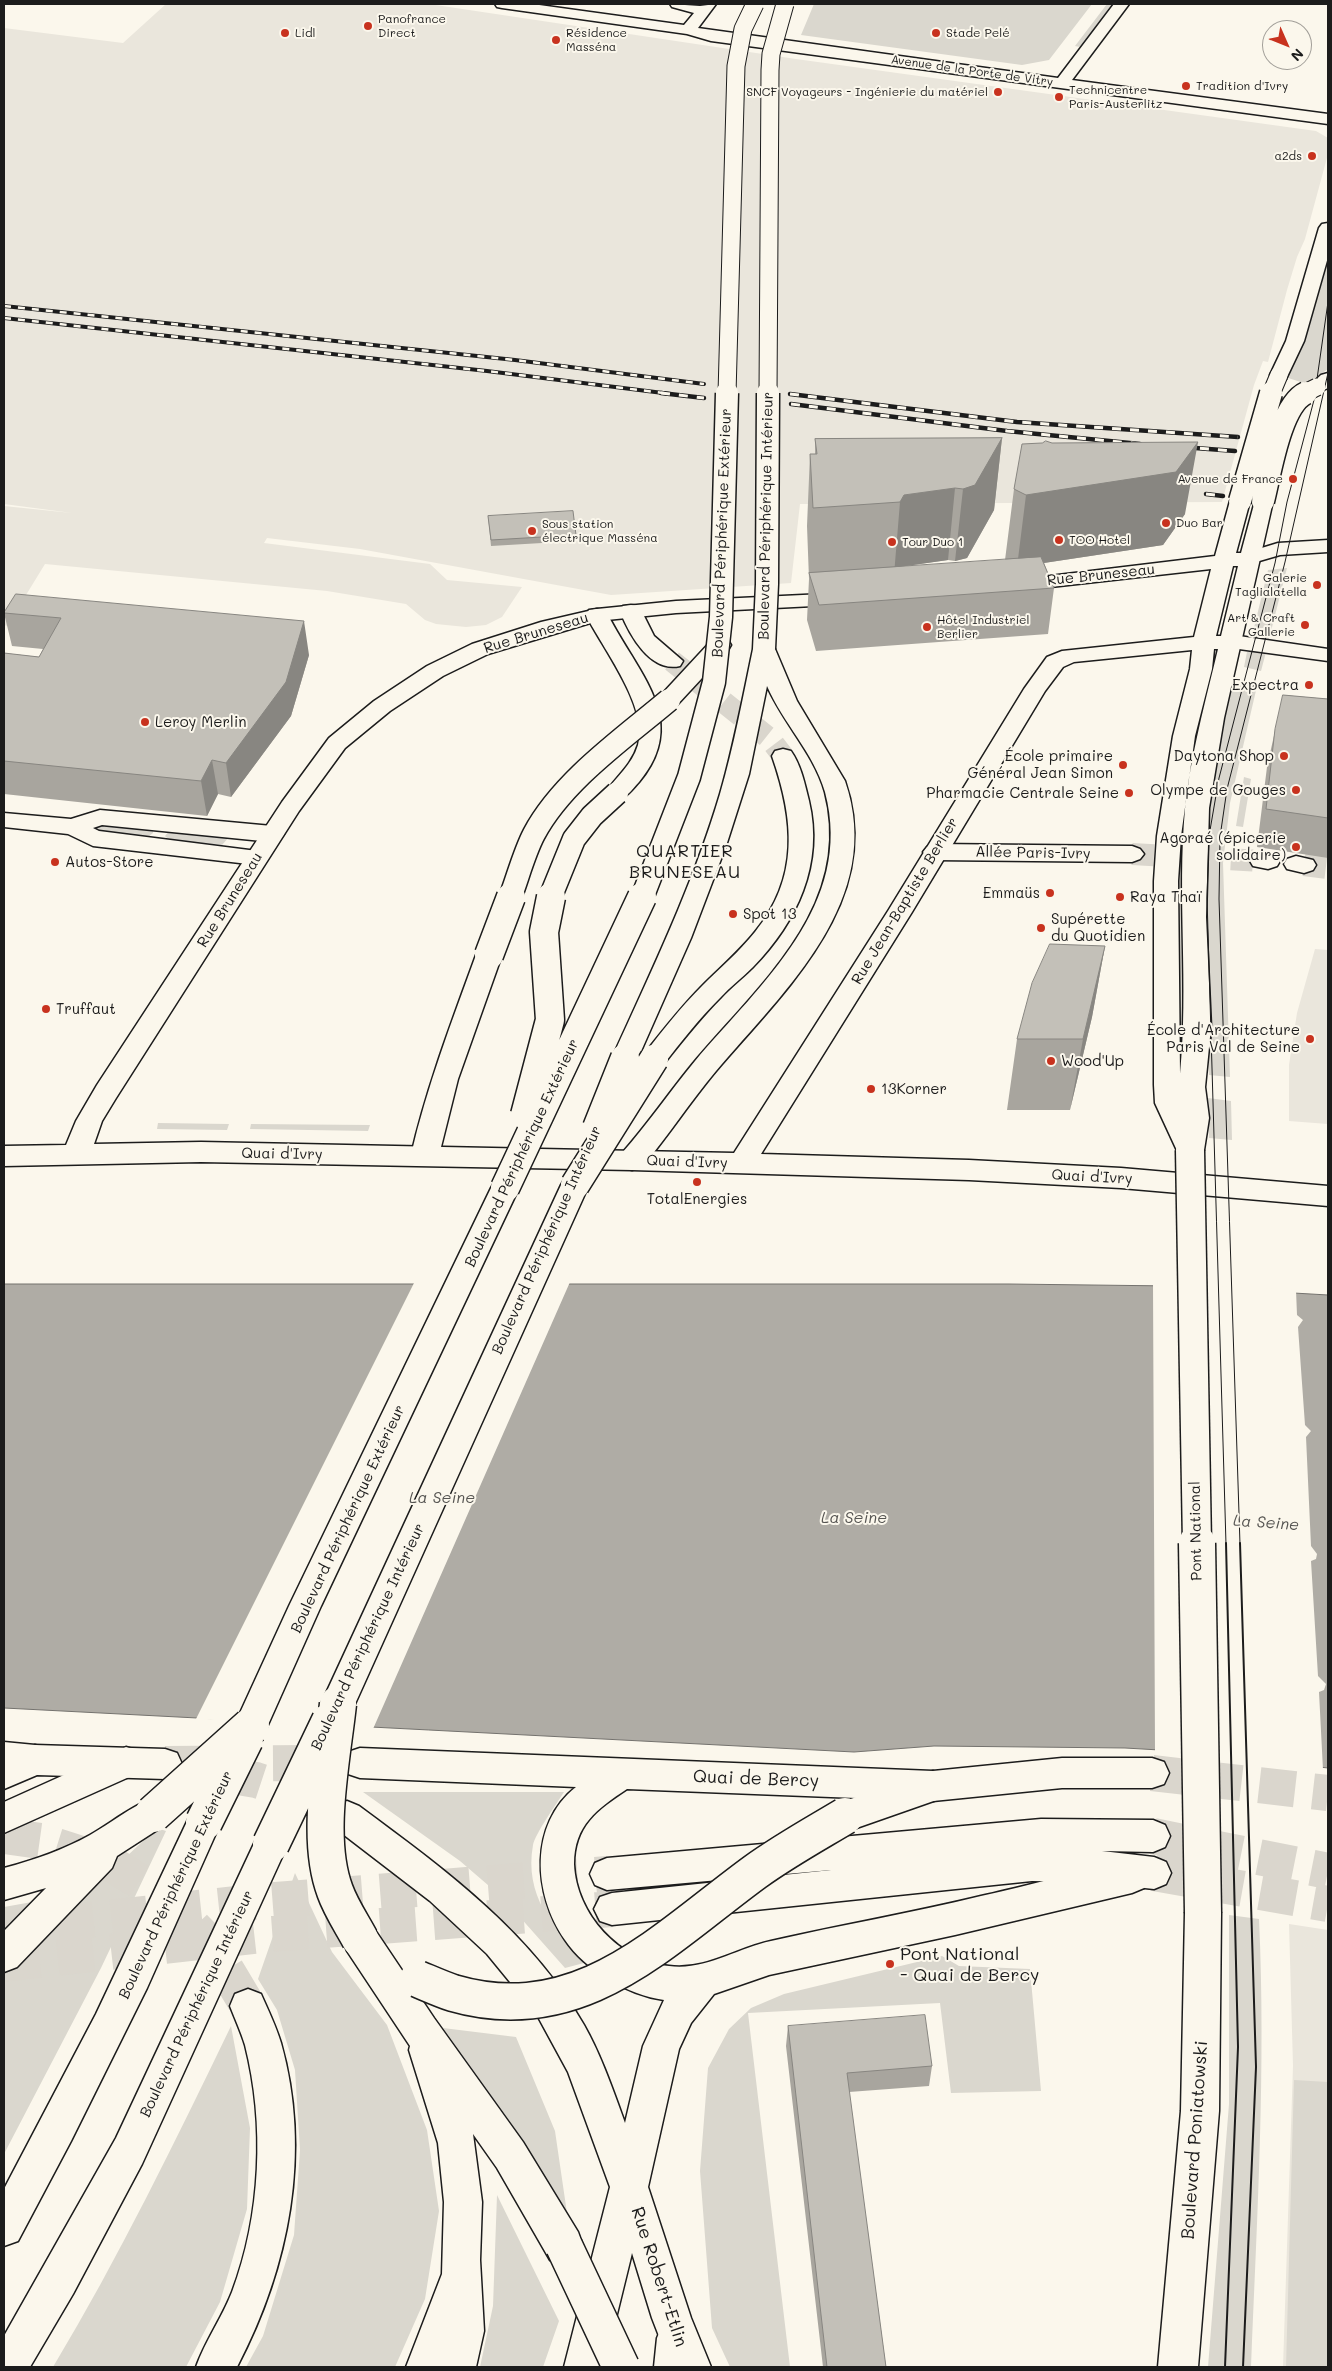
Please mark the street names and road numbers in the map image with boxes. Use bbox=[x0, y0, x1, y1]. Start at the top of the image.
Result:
street label: Avenue de la Porte de Vitry bbox=[890, 52, 1054, 90]
street label: Boulevard Périphérique Intérieur bbox=[755, 392, 777, 640]
street label: Boulevard Périphérique Extérieur bbox=[709, 408, 735, 658]
street label: Rue Bruneseau bbox=[1046, 560, 1156, 590]
street label: Rue Bruneseau bbox=[481, 609, 591, 657]
street label: Rue Jean-Baptiste Berlier bbox=[848, 814, 962, 988]
street label: Allée Paris-Ivry bbox=[975, 843, 1091, 863]
street label: Rue Bruneseau bbox=[194, 849, 266, 951]
street label: Boulevard Périphérique Extérieur bbox=[461, 1036, 583, 1270]
street label: Boulevard Périphérique Intérieur bbox=[488, 1123, 606, 1357]
street label: Quai d'Ivry bbox=[241, 1144, 323, 1164]
street label: Quai d'Ivry bbox=[646, 1152, 728, 1172]
street label: Quai d'Ivry bbox=[1051, 1166, 1133, 1188]
street label: Boulevard Périphérique Extérieur bbox=[287, 1402, 409, 1636]
street label: Pont National bbox=[1186, 1481, 1206, 1581]
street label: Boulevard Périphérique Intérieur bbox=[307, 1521, 429, 1753]
street label: Quai de Bercy bbox=[693, 1766, 819, 1792]
street label: Boulevard Périphérique Extérieur bbox=[115, 1768, 237, 2002]
street label: Boulevard Périphérique Intérieur bbox=[136, 1888, 258, 2120]
street label: Boulevard Poniatowski bbox=[1177, 2040, 1213, 2240]
street label: Rue Robert-Etlin bbox=[626, 2204, 692, 2350]

